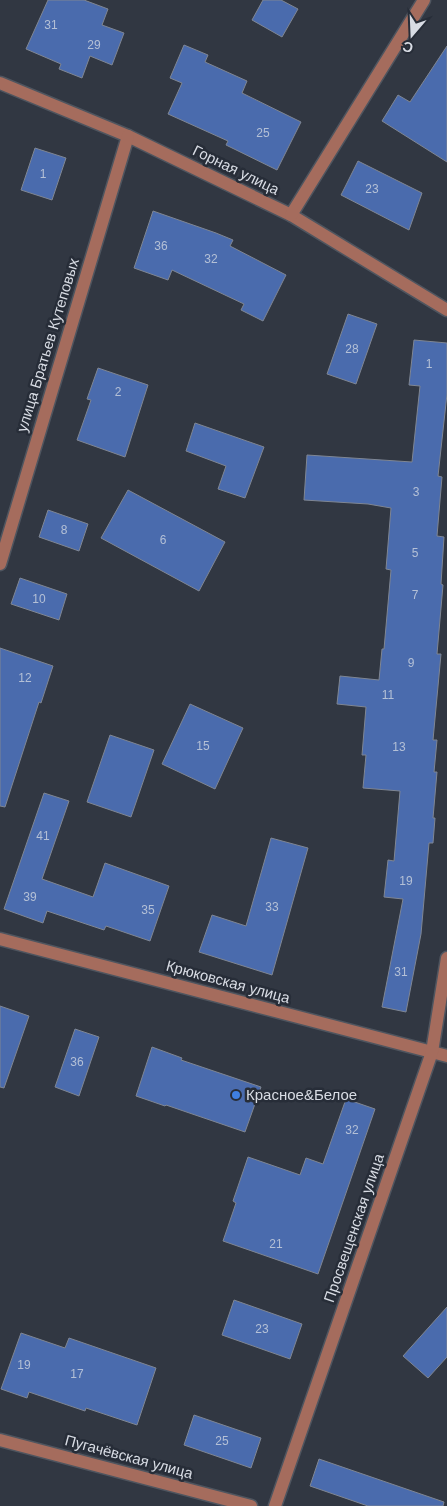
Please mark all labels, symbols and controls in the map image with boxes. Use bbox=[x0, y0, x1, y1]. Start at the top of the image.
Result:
north arrow bbox=[387, 10, 437, 60]
house number: 31 bbox=[44, 18, 58, 32]
house number: 29 bbox=[87, 38, 101, 52]
text: С bbox=[400, 38, 415, 57]
house number: 25 bbox=[256, 126, 270, 140]
street label: Горная улица bbox=[190, 141, 283, 198]
house number: 1 bbox=[40, 167, 47, 181]
house number: 23 bbox=[365, 182, 379, 196]
house number: 36 bbox=[154, 239, 168, 253]
house number: 32 bbox=[204, 252, 218, 266]
street label: улица Братьев Кутеповых bbox=[13, 255, 82, 434]
house number: 28 bbox=[345, 342, 359, 356]
house number: 1 bbox=[426, 357, 433, 371]
house number: 2 bbox=[115, 385, 122, 399]
house number: 3 bbox=[413, 485, 420, 499]
house number: 8 bbox=[61, 523, 68, 537]
house number: 6 bbox=[160, 533, 167, 547]
house number: 5 bbox=[412, 546, 419, 560]
house number: 7 bbox=[412, 588, 419, 602]
house number: 10 bbox=[32, 592, 46, 606]
house number: 9 bbox=[408, 656, 415, 670]
house number: 12 bbox=[18, 671, 32, 685]
house number: 11 bbox=[382, 688, 395, 702]
house number: 15 bbox=[196, 739, 210, 753]
house number: 13 bbox=[392, 740, 406, 754]
house number: 41 bbox=[36, 829, 50, 843]
house number: 19 bbox=[399, 874, 413, 888]
house number: 39 bbox=[23, 890, 37, 904]
house number: 33 bbox=[265, 900, 279, 914]
house number: 35 bbox=[141, 903, 155, 917]
street label: Крюковская улица bbox=[164, 957, 293, 1006]
house number: 31 bbox=[394, 965, 408, 979]
house number: 36 bbox=[70, 1055, 84, 1069]
place label: Красное&Белое bbox=[246, 1086, 357, 1103]
marker: Красное&Белое bbox=[230, 1089, 242, 1101]
house number: 32 bbox=[345, 1123, 359, 1137]
street label: Просвещенская улица bbox=[320, 1151, 387, 1304]
house number: 21 bbox=[269, 1237, 283, 1251]
house number: 23 bbox=[255, 1322, 269, 1336]
house number: 19 bbox=[17, 1358, 31, 1372]
house number: 17 bbox=[70, 1367, 84, 1381]
street label: Пугачёвская улица bbox=[63, 1431, 196, 1482]
house number: 25 bbox=[215, 1434, 229, 1448]

